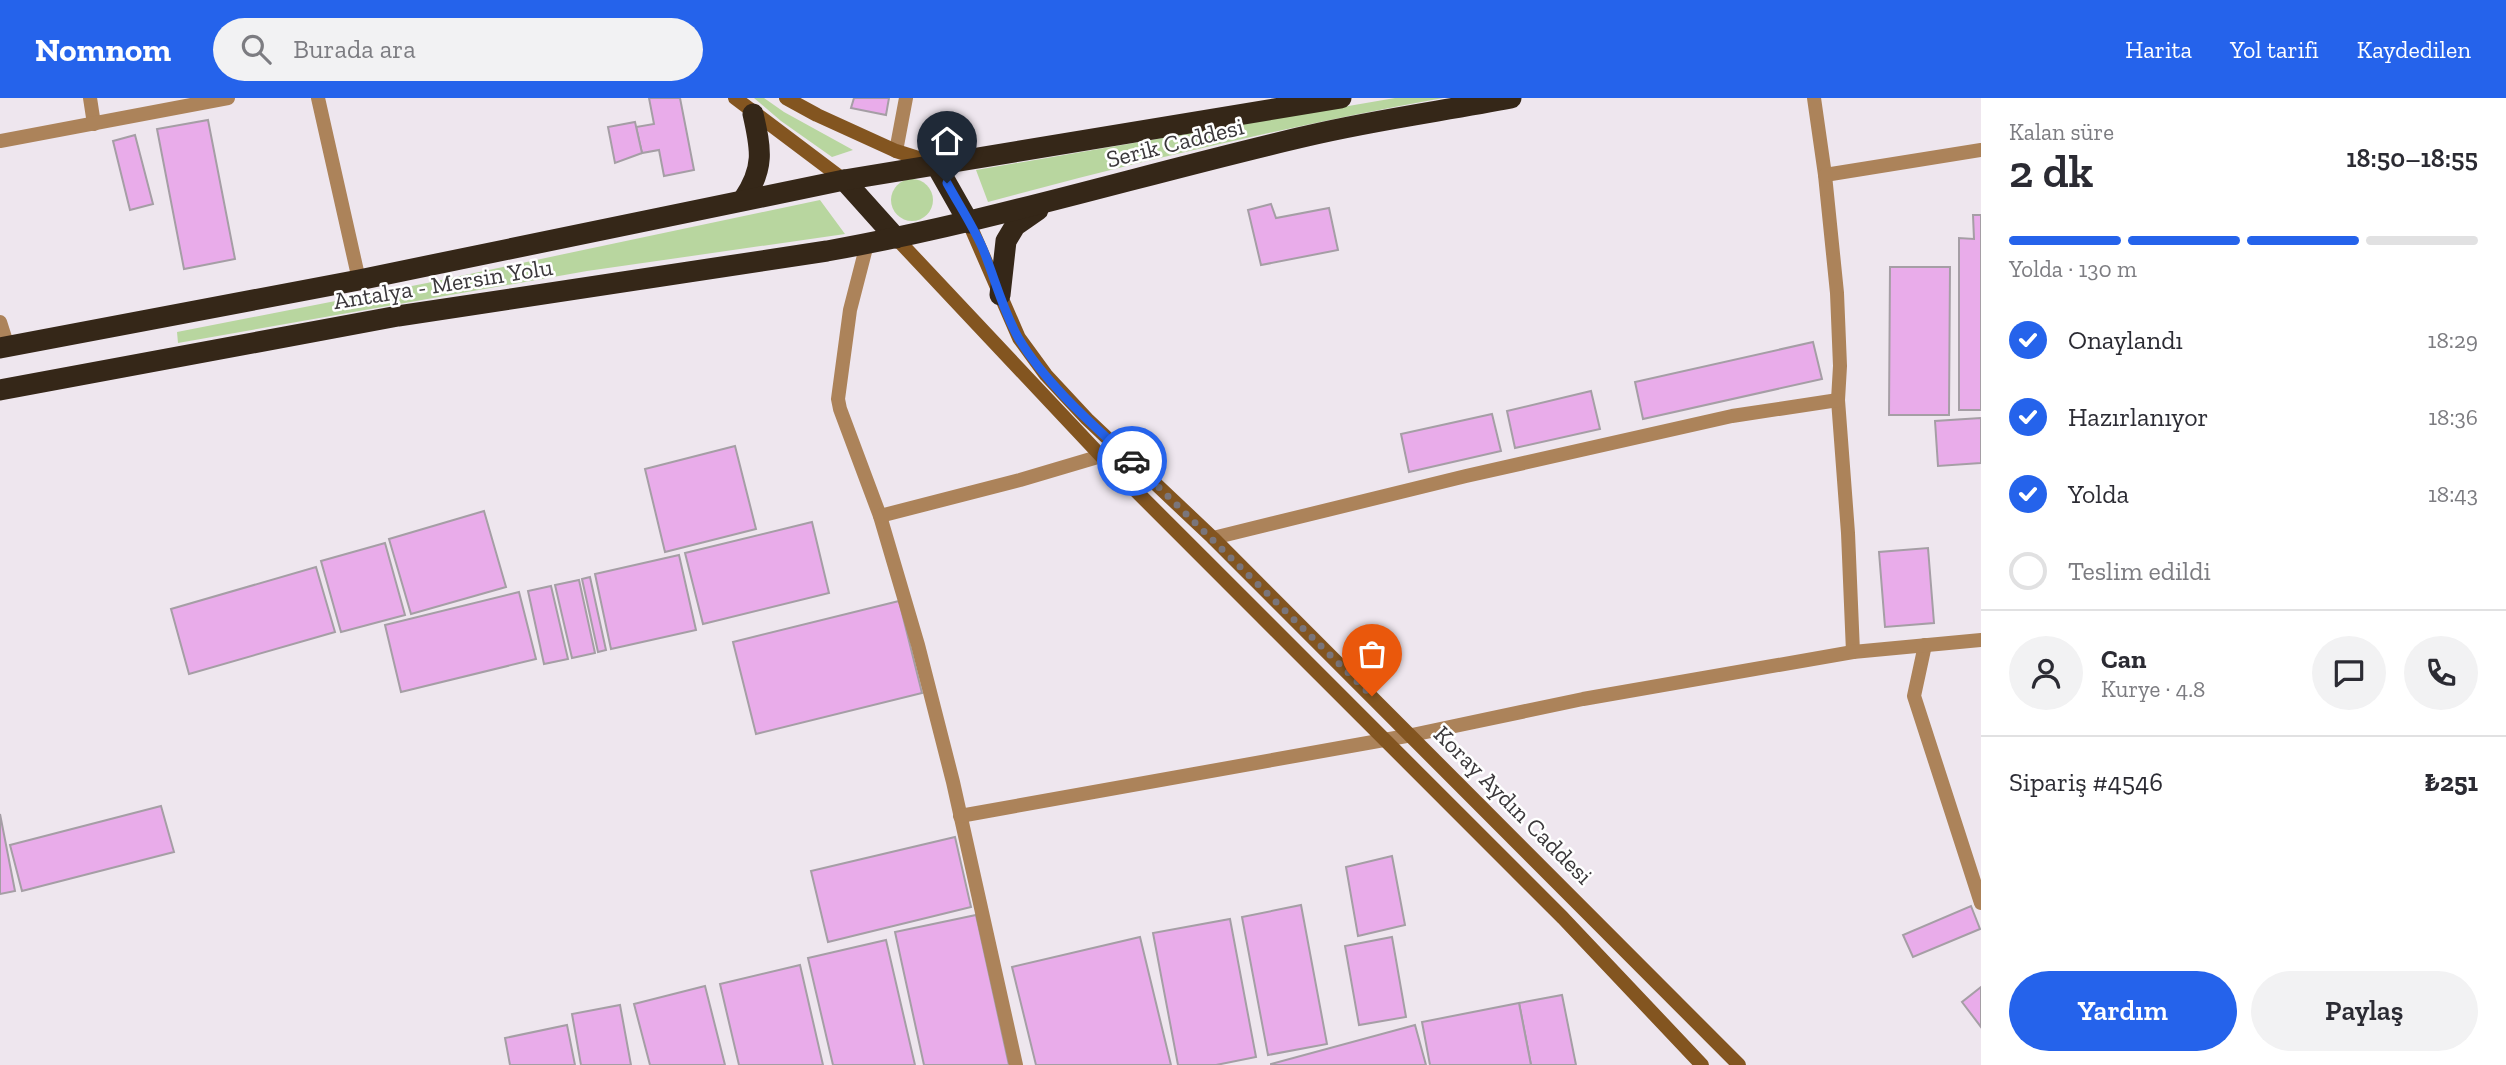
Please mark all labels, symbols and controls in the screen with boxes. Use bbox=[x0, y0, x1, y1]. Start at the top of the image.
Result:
search box bbox=[213, 18, 703, 81]
text: Nomnom bbox=[35, 30, 171, 69]
icon: search bbox=[237, 30, 275, 68]
text: Burada ara bbox=[293, 33, 416, 65]
text: Harita bbox=[2125, 35, 2192, 64]
text: Yol tarifi bbox=[2230, 35, 2319, 64]
text: Kaydedilen bbox=[2357, 35, 2471, 64]
pin bbox=[917, 111, 977, 183]
street label: Serik Caddesi bbox=[1103, 111, 1247, 174]
text: Kalan süre bbox=[2009, 118, 2114, 146]
icon: home bbox=[928, 122, 966, 160]
text: 18:50–18:55 bbox=[2346, 142, 2478, 174]
text: 2 dk bbox=[2009, 144, 2093, 199]
street label: Antalya - Mersin Yolu bbox=[331, 252, 555, 315]
text: Yolda · 130 m bbox=[2009, 255, 2137, 283]
icon: check bbox=[2009, 321, 2047, 359]
text: Onaylandı bbox=[2068, 324, 2183, 356]
text: 18:29 bbox=[2428, 326, 2478, 354]
icon: check bbox=[2009, 398, 2047, 436]
text: Hazırlanıyor bbox=[2068, 401, 2209, 433]
text: 18:36 bbox=[2428, 403, 2478, 431]
courier bbox=[1097, 426, 1167, 496]
icon: car bbox=[1113, 442, 1151, 480]
icon: check bbox=[2009, 475, 2047, 513]
text: Yolda bbox=[2068, 478, 2129, 510]
text: 18:43 bbox=[2428, 480, 2478, 508]
text: Teslim edildi bbox=[2068, 555, 2211, 587]
pin bbox=[1342, 624, 1402, 696]
icon: bag bbox=[1353, 635, 1391, 673]
button: person bbox=[2009, 636, 2083, 710]
button: chat bbox=[2312, 636, 2386, 710]
button: phone bbox=[2404, 636, 2478, 710]
text: Can bbox=[2101, 643, 2146, 675]
text: Kurye · 4.8 bbox=[2101, 675, 2206, 703]
street label: Koray Aydın Caddesi bbox=[1428, 719, 1599, 890]
text: Sipariş #4546 bbox=[2009, 766, 2163, 798]
text: ₺251 bbox=[2424, 766, 2478, 798]
button: Yardım bbox=[2009, 971, 2237, 1051]
button: Paylaş bbox=[2251, 971, 2478, 1051]

